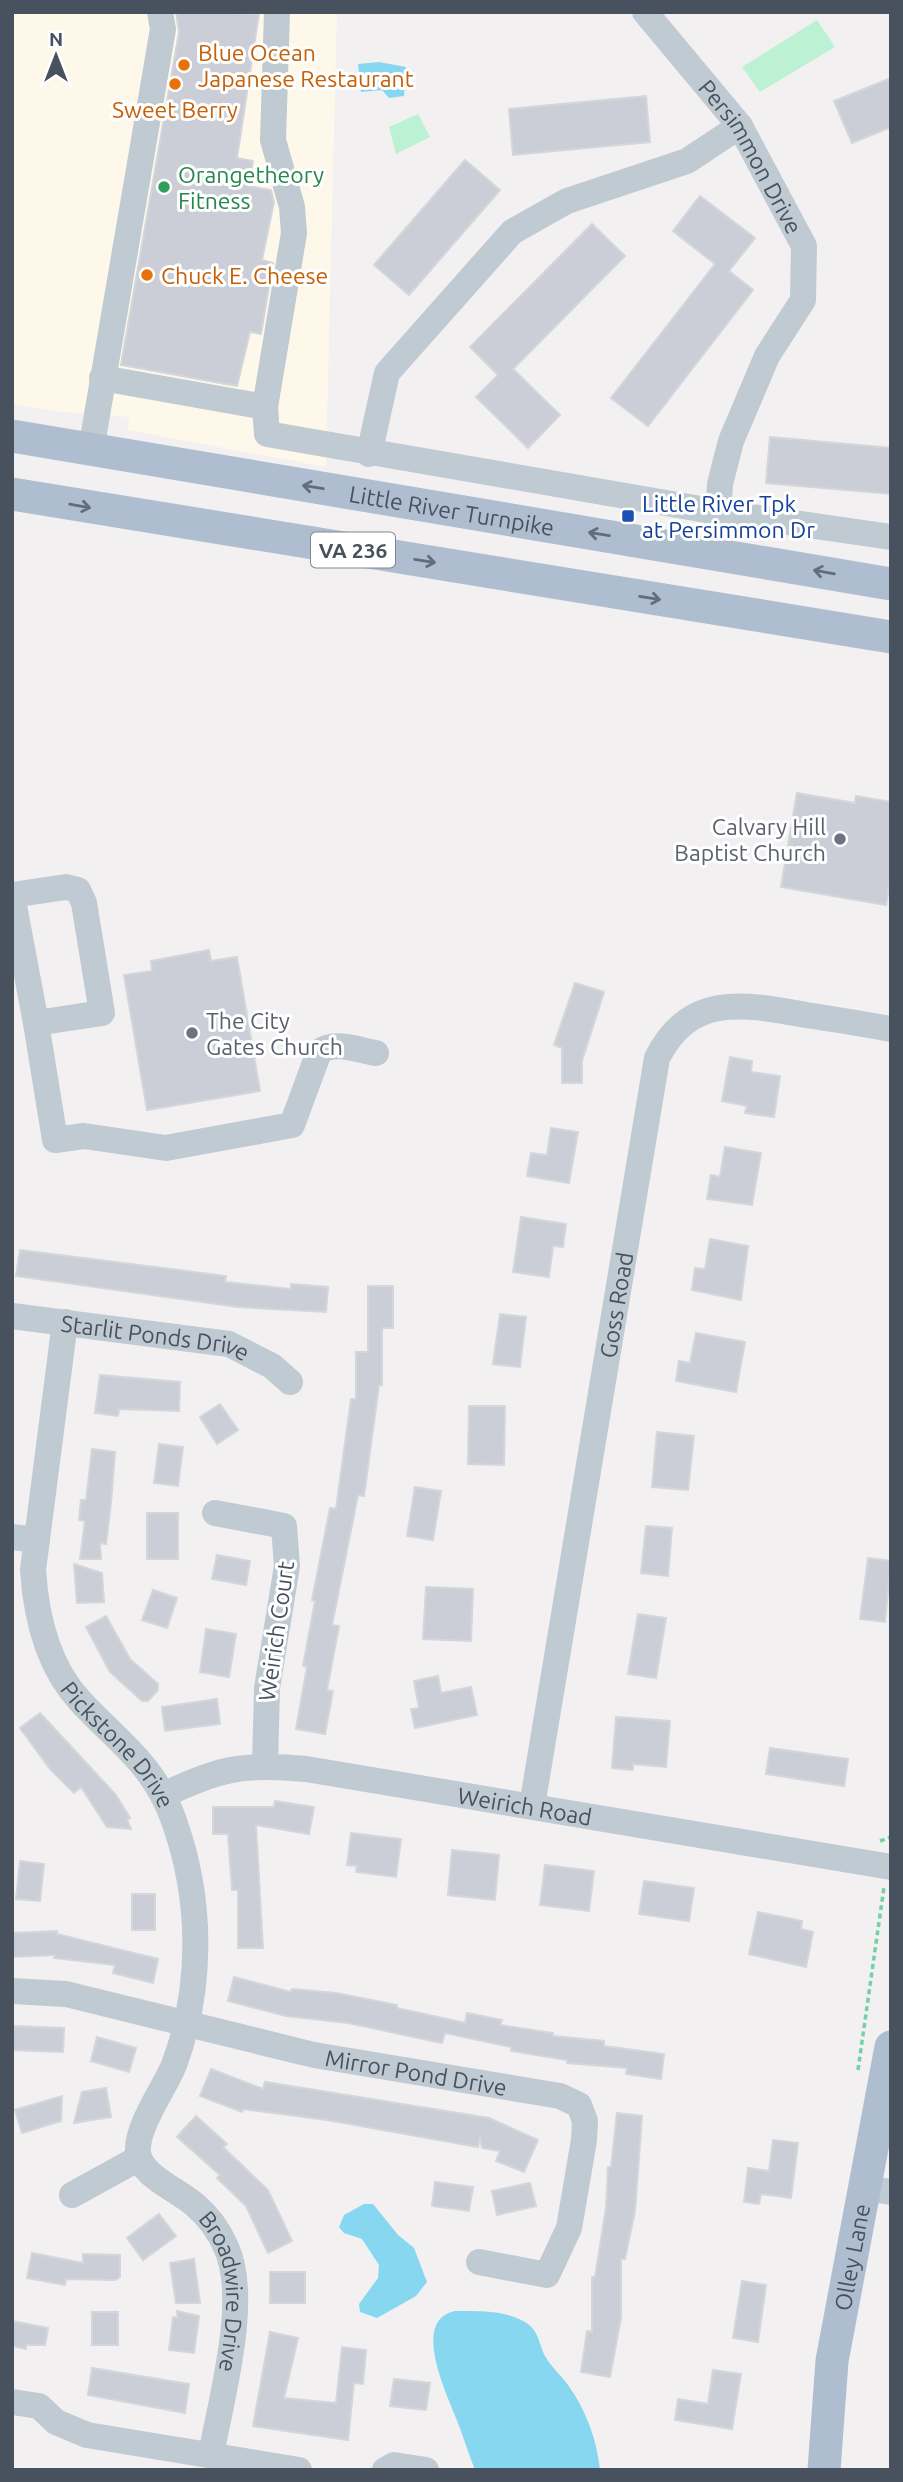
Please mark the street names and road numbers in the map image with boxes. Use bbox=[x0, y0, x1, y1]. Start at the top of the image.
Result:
street label: Persimmon Drive bbox=[694, 75, 807, 238]
street label: Little River Turnpike bbox=[347, 481, 556, 540]
road number: VA 236 bbox=[311, 532, 395, 568]
street label: Goss Road bbox=[595, 1250, 637, 1360]
street label: Starlit Ponds Drive bbox=[60, 1310, 254, 1365]
street label: Weirich Court bbox=[254, 1559, 298, 1703]
street label: Pickstone Drive bbox=[56, 1676, 179, 1811]
street label: Weirich Road bbox=[456, 1782, 594, 1829]
street label: Mirror Pond Drive bbox=[323, 2045, 509, 2099]
street label: Olley Lane bbox=[829, 2202, 874, 2313]
street label: Broadwire Drive bbox=[195, 2206, 248, 2374]

